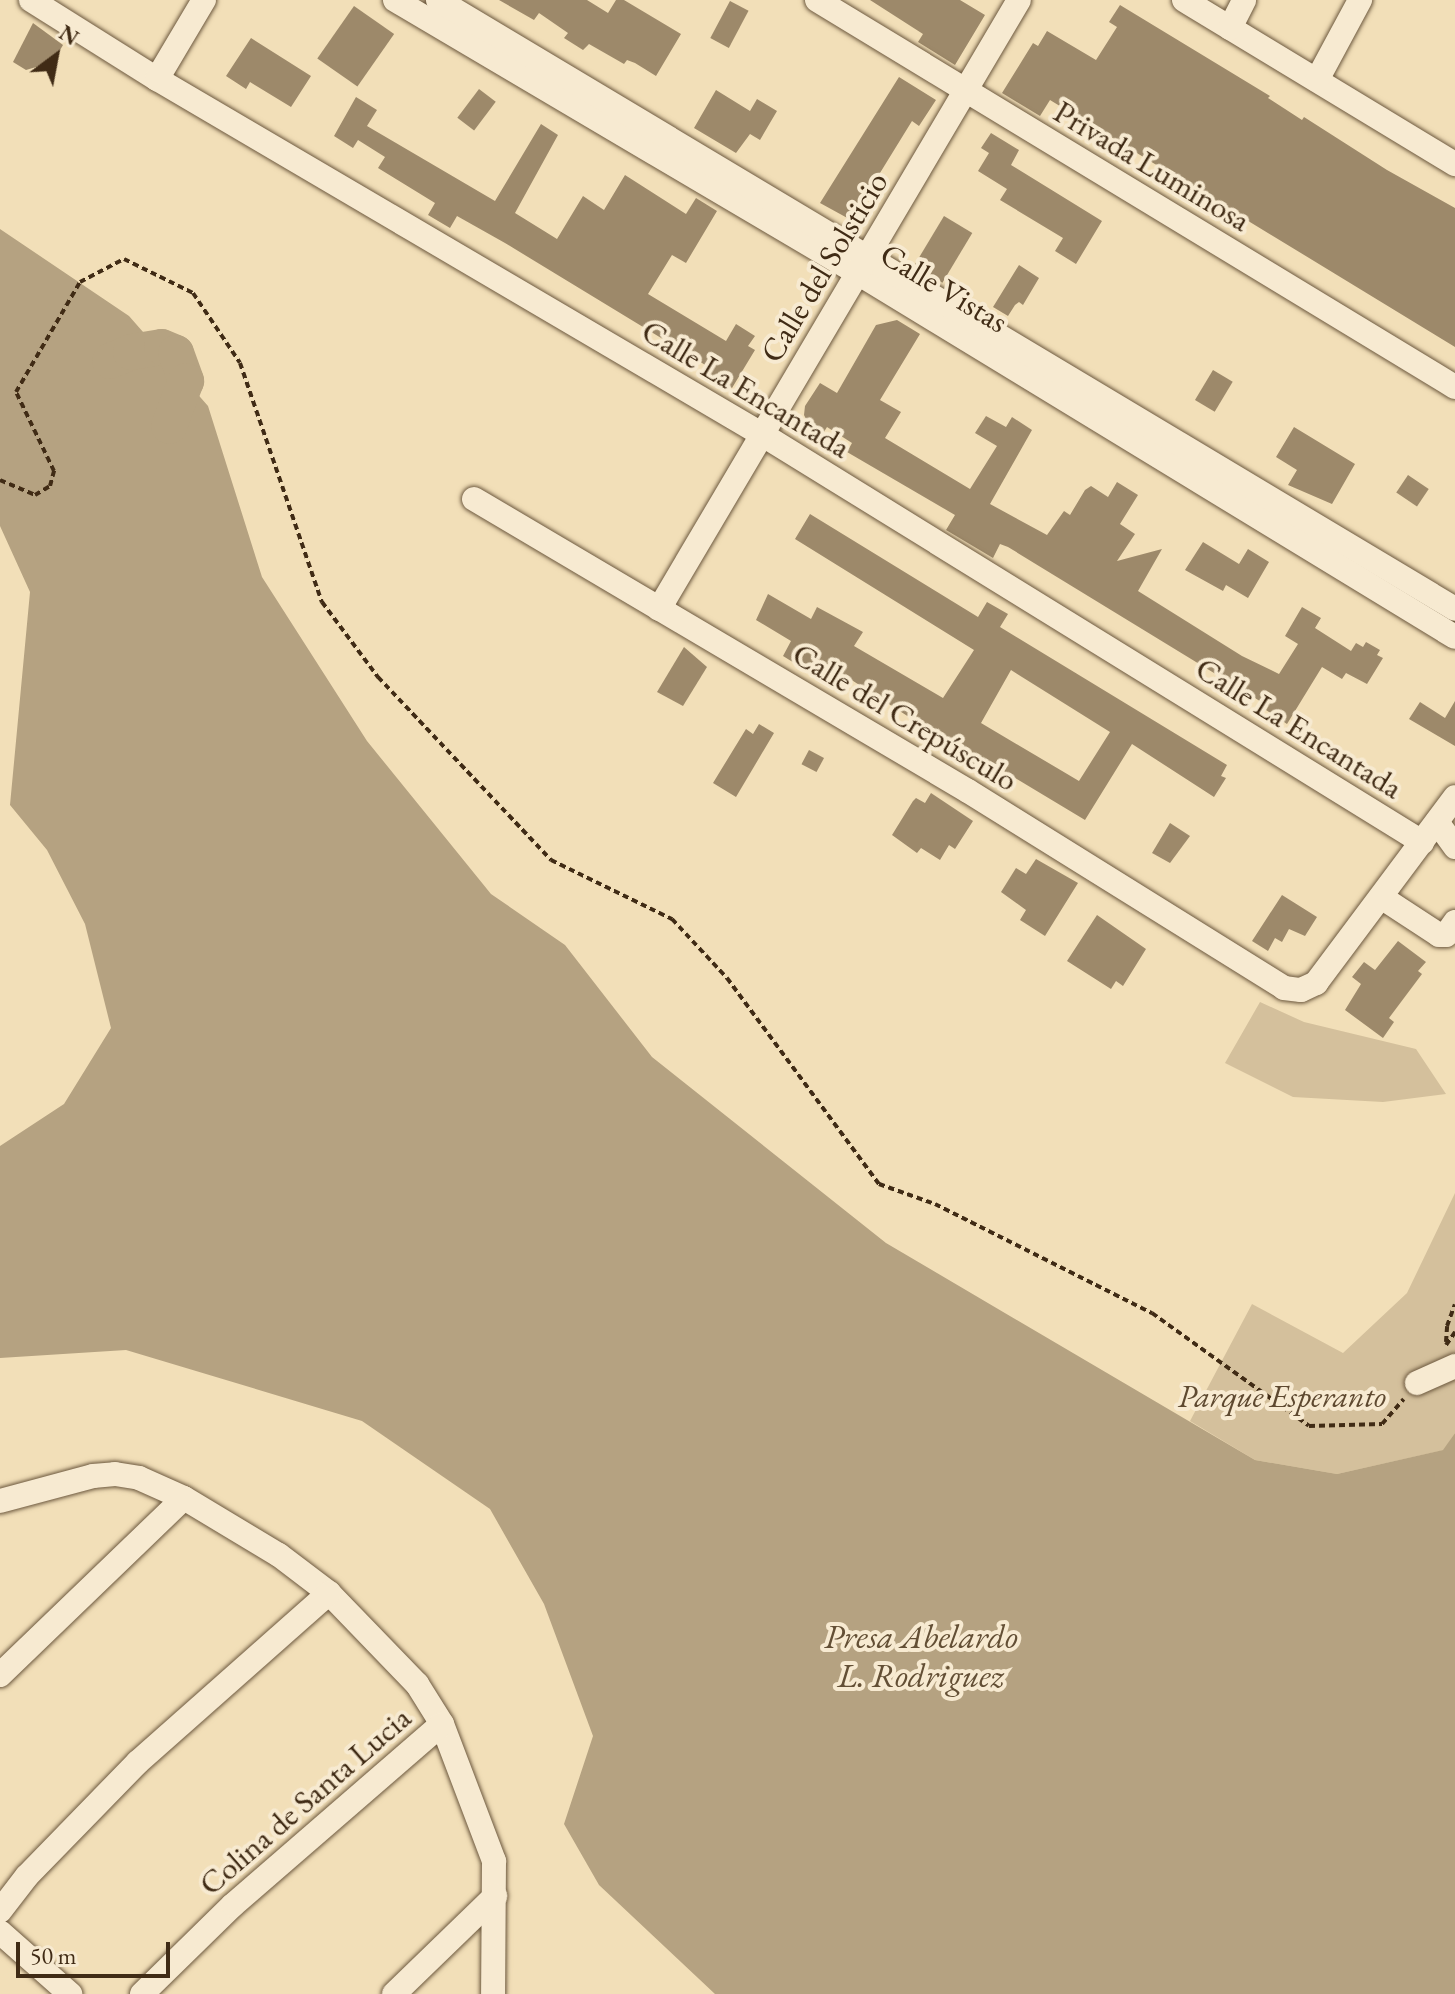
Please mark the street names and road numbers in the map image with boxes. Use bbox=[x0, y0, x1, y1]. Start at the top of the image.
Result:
street label: Privada Luminosa bbox=[1047, 92, 1257, 240]
street label: Calle del Solsticio bbox=[752, 165, 896, 369]
street label: Calle Vistas bbox=[873, 235, 1015, 341]
street label: Calle La Encantada bbox=[635, 312, 857, 466]
street label: Calle del Crepúsculo bbox=[786, 635, 1024, 799]
street label: Calle La Encantada bbox=[1189, 649, 1409, 807]
street label: Colina de Santa Lucia bbox=[191, 1699, 419, 1903]

